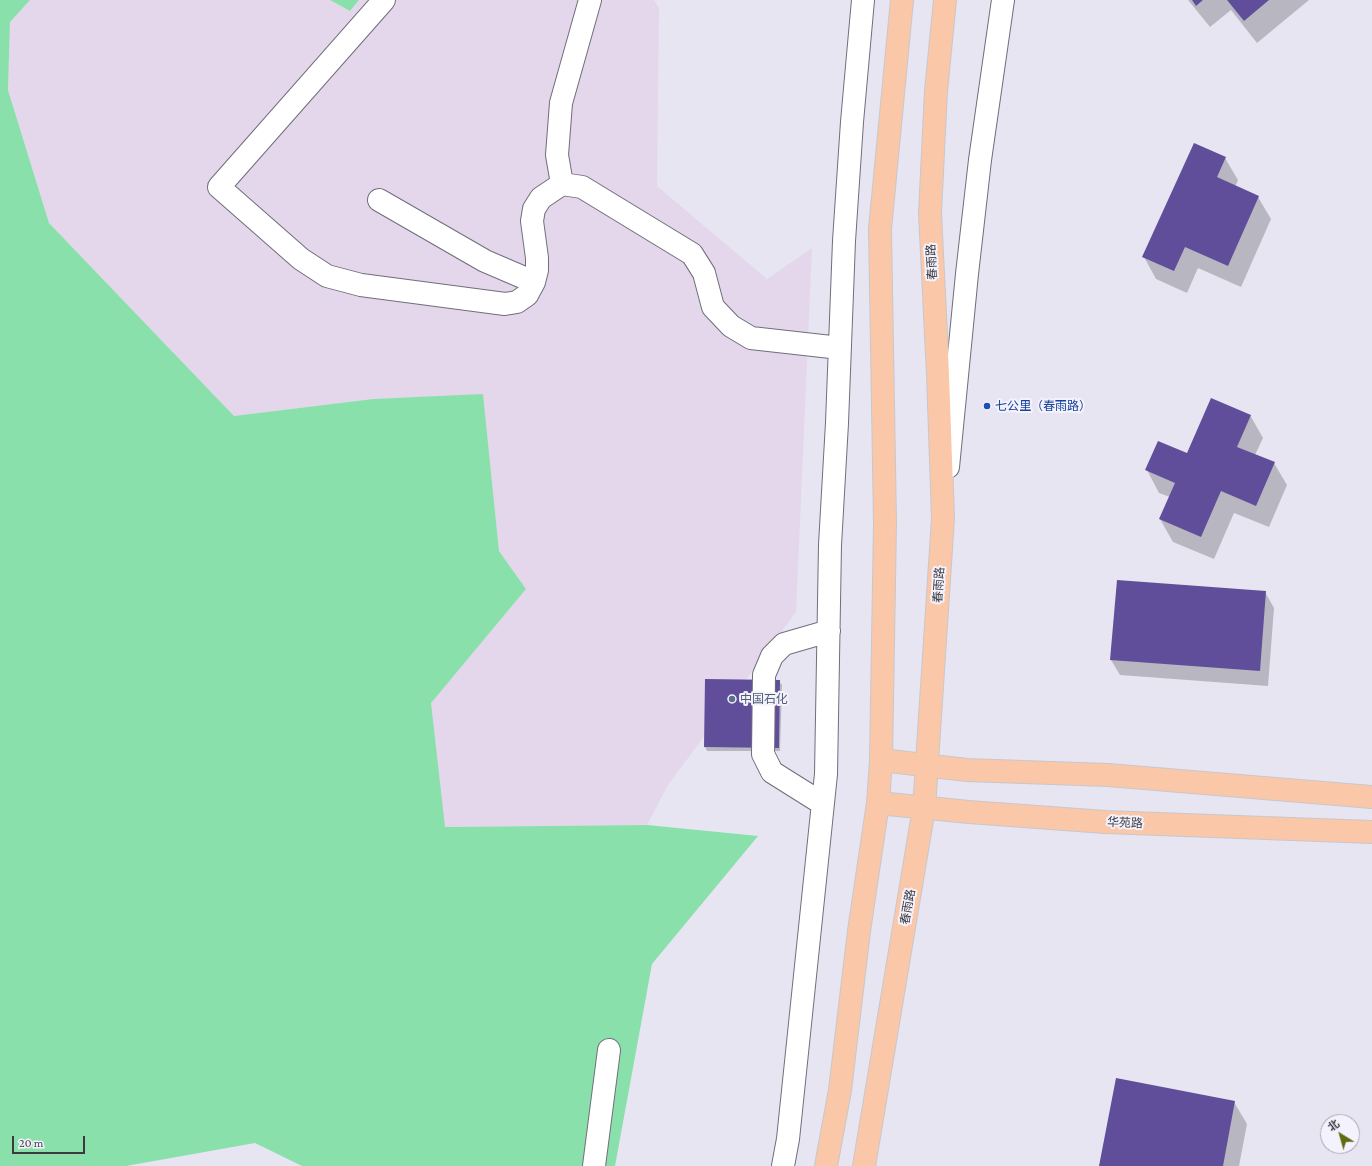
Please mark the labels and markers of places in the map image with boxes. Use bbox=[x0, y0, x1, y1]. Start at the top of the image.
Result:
place label: 七公里（春雨路） bbox=[995, 399, 1091, 413]
marker: 七公里（春雨路） bbox=[982, 401, 992, 411]
place label: 中国石化 bbox=[740, 692, 788, 706]
marker: 中国石化 bbox=[727, 694, 737, 704]

